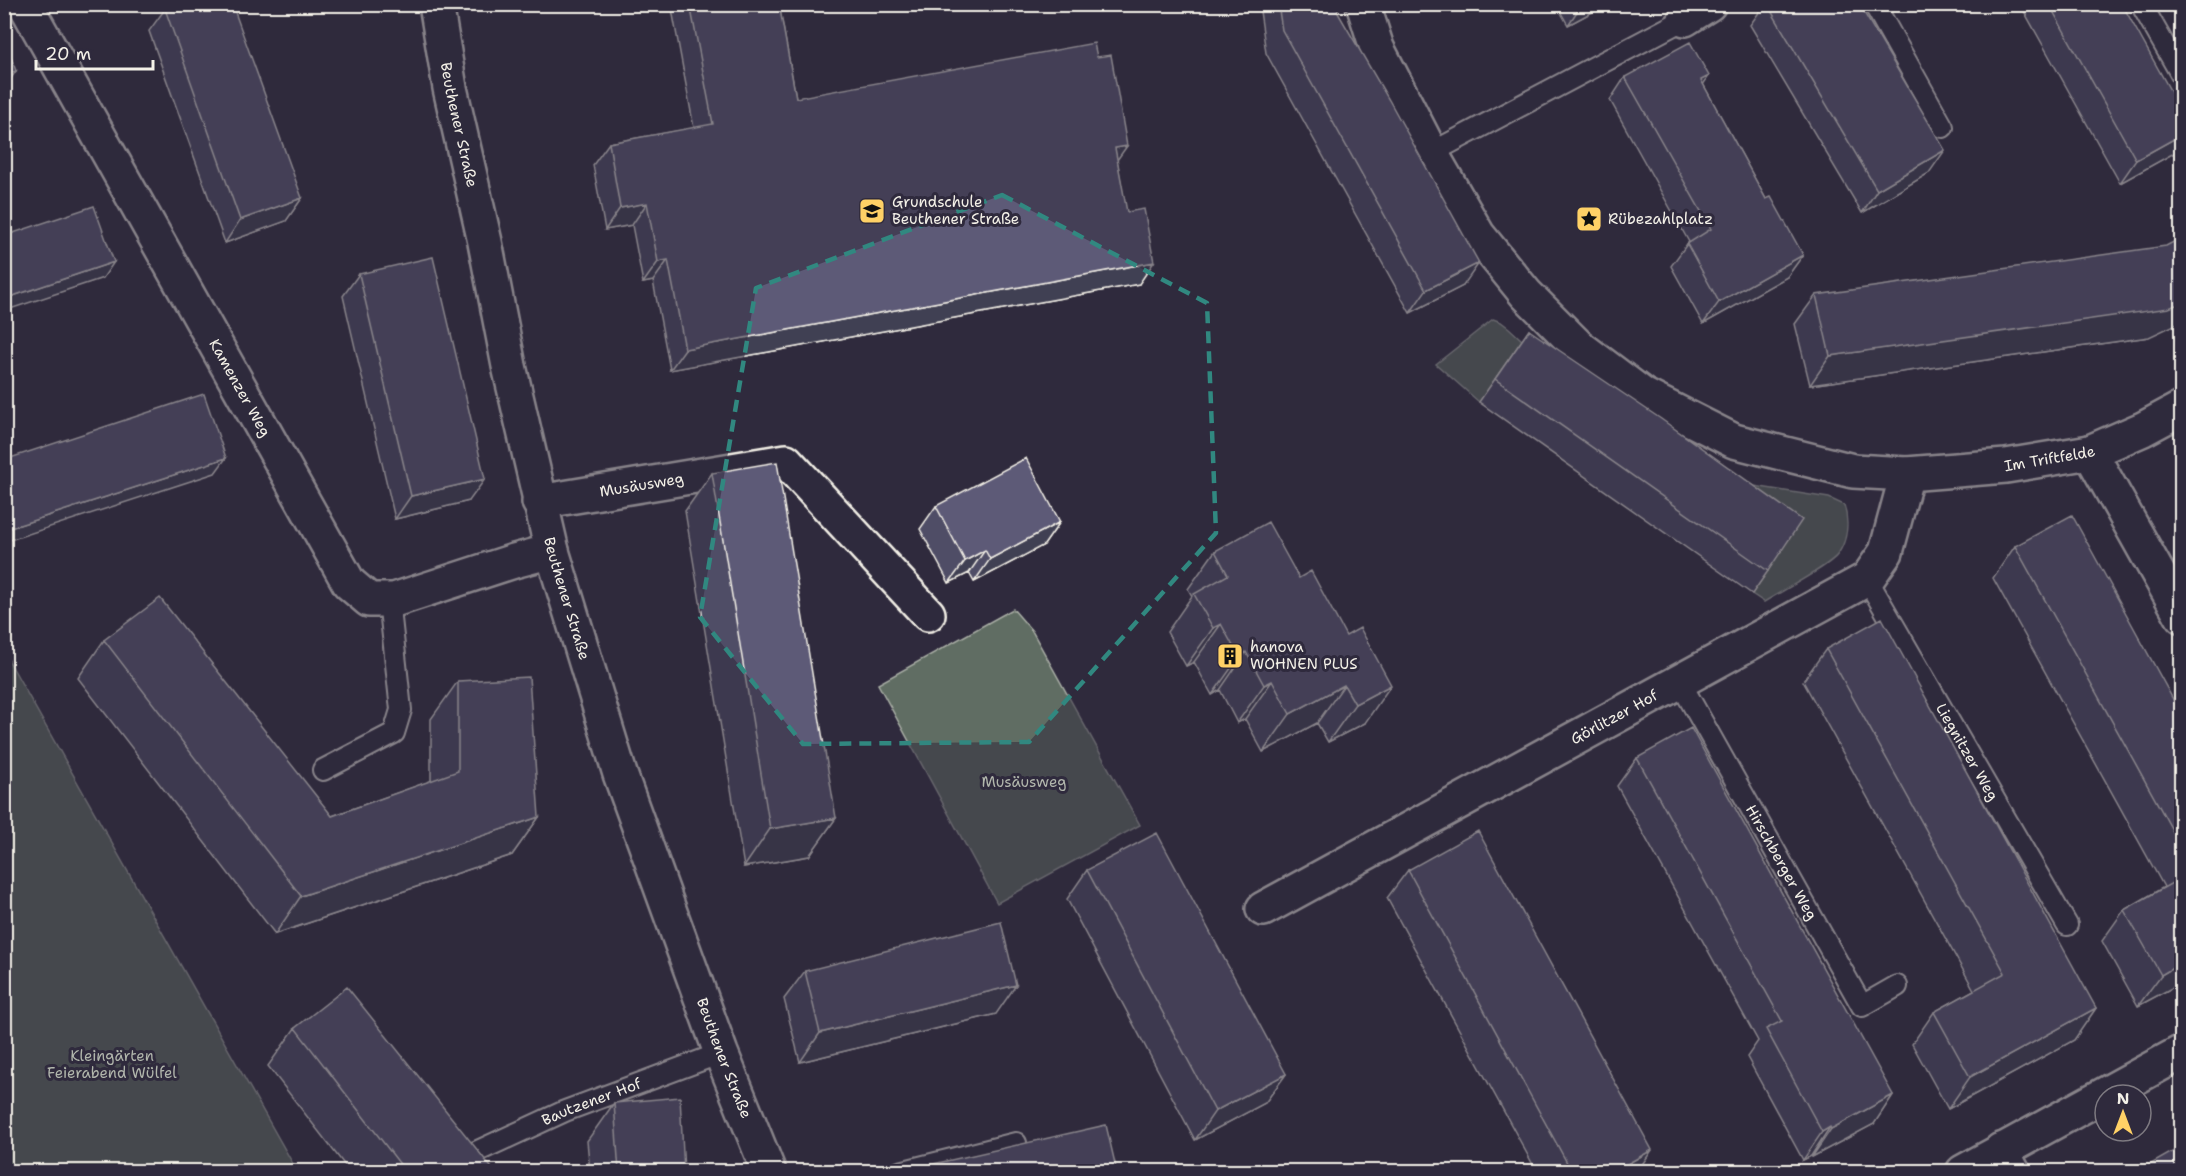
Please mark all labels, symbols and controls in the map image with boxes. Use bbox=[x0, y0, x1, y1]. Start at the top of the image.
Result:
scale bar bbox=[36, 33, 153, 71]
text: 20 m bbox=[45, 42, 91, 66]
street label: Beuthener Straße bbox=[436, 61, 482, 189]
place label: Grundschule Beuthener Straße bbox=[892, 192, 1019, 229]
school or university icon: Grundschule Beuthener Straße bbox=[857, 196, 887, 226]
place icon: Rübezahlplatz bbox=[1574, 204, 1604, 234]
place label: Rübezahlplatz bbox=[1608, 209, 1713, 229]
street label: Kamenzer Weg bbox=[204, 335, 275, 441]
street label: Im Triftfelde bbox=[2003, 441, 2098, 476]
street label: Musäusweg bbox=[598, 468, 685, 502]
street label: Beuthener Straße bbox=[539, 535, 595, 662]
place label: hanova WOHNEN PLUS bbox=[1250, 637, 1358, 674]
building icon: hanova WOHNEN PLUS bbox=[1215, 641, 1245, 671]
street label: Görlitzer Hof bbox=[1567, 685, 1662, 749]
street label: Liegnitzer Weg bbox=[1931, 700, 2003, 804]
park label: Musäusweg bbox=[981, 772, 1067, 792]
street label: Hirschberger Weg bbox=[1741, 801, 1822, 924]
street label: Beuthener Straße bbox=[692, 995, 756, 1121]
park label: Kleingärten Feierabend Wülfel bbox=[47, 1046, 177, 1083]
street label: Bautzener Hof bbox=[539, 1073, 644, 1130]
north arrow bbox=[2093, 1083, 2153, 1143]
text: N bbox=[2117, 1088, 2129, 1109]

